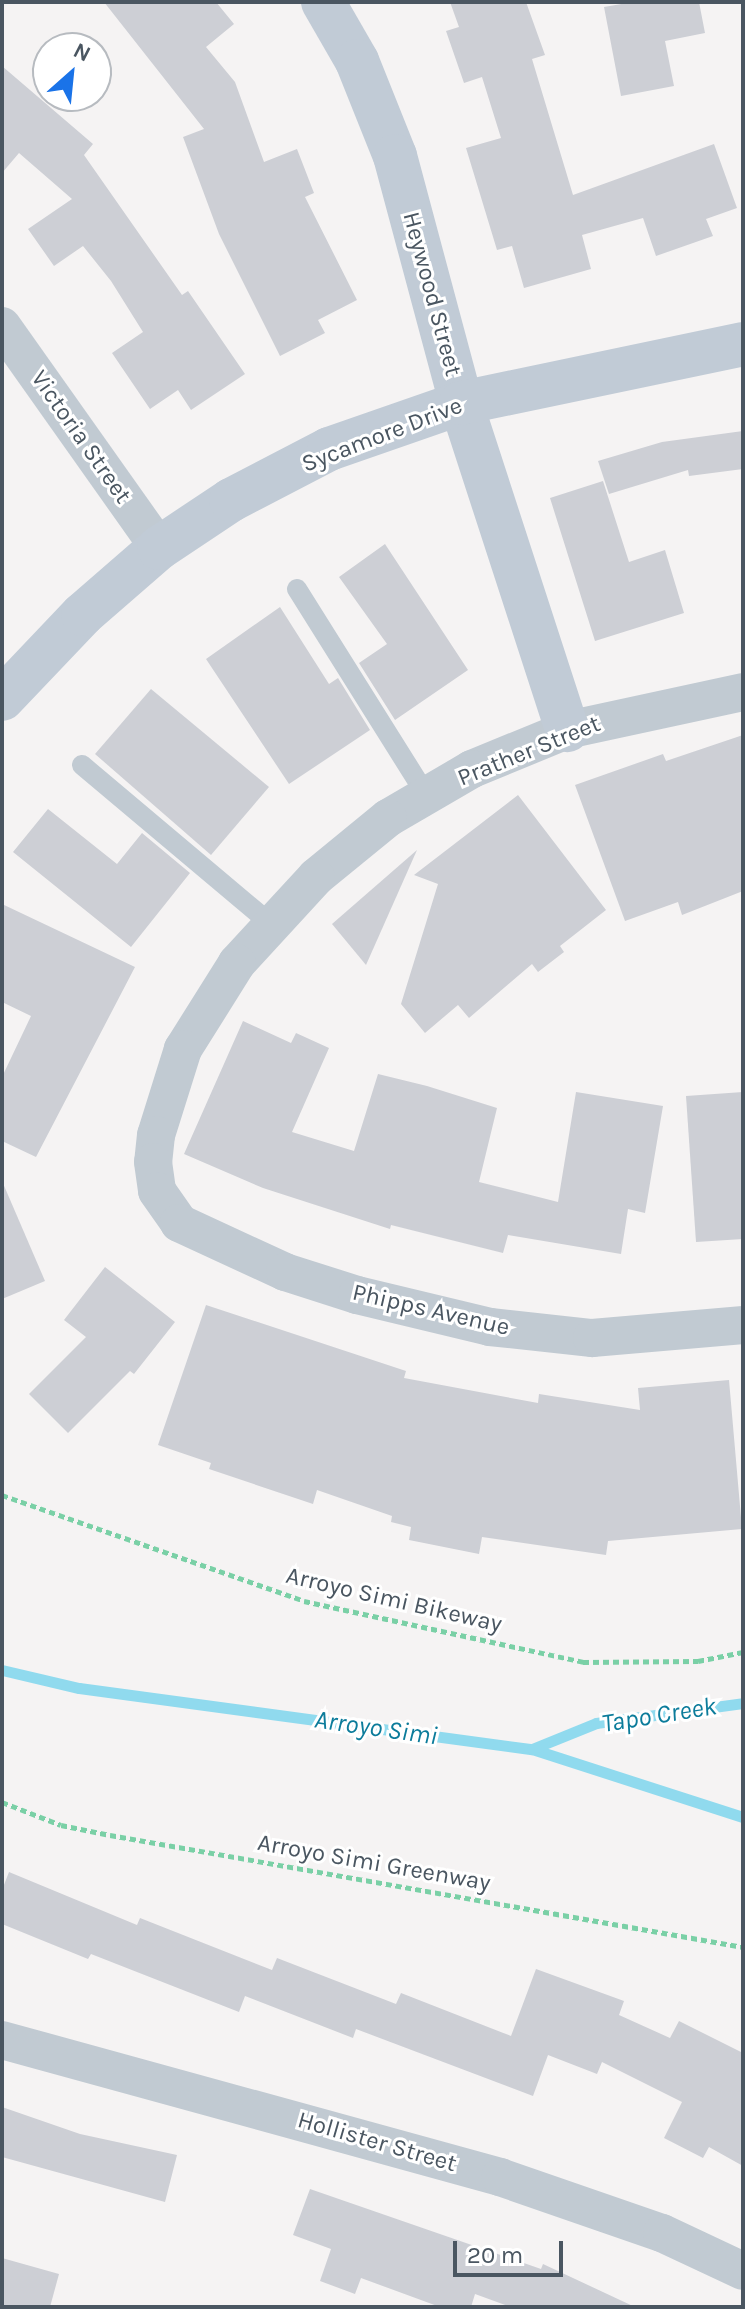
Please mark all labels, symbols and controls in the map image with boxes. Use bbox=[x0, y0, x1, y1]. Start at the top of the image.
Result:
north arrow bbox=[32, 32, 112, 112]
text: N bbox=[69, 37, 95, 68]
street label: Heywood Street bbox=[396, 209, 468, 379]
street label: Victoria Street bbox=[25, 365, 137, 509]
street label: Sycamore Drive bbox=[298, 391, 466, 479]
street label: Prather Street bbox=[453, 709, 605, 793]
street label: Phipps Avenue bbox=[350, 1278, 512, 1342]
street label: Arroyo Simi Bikeway bbox=[283, 1561, 505, 1639]
water label: Tapo Creek bbox=[599, 1691, 719, 1739]
water label: Arroyo Simi bbox=[313, 1704, 439, 1752]
street label: Arroyo Simi Greenway bbox=[255, 1828, 493, 1898]
street label: Hollister Street bbox=[294, 2106, 460, 2178]
scale bar bbox=[457, 2225, 567, 2275]
text: 20 m bbox=[467, 2241, 523, 2269]

